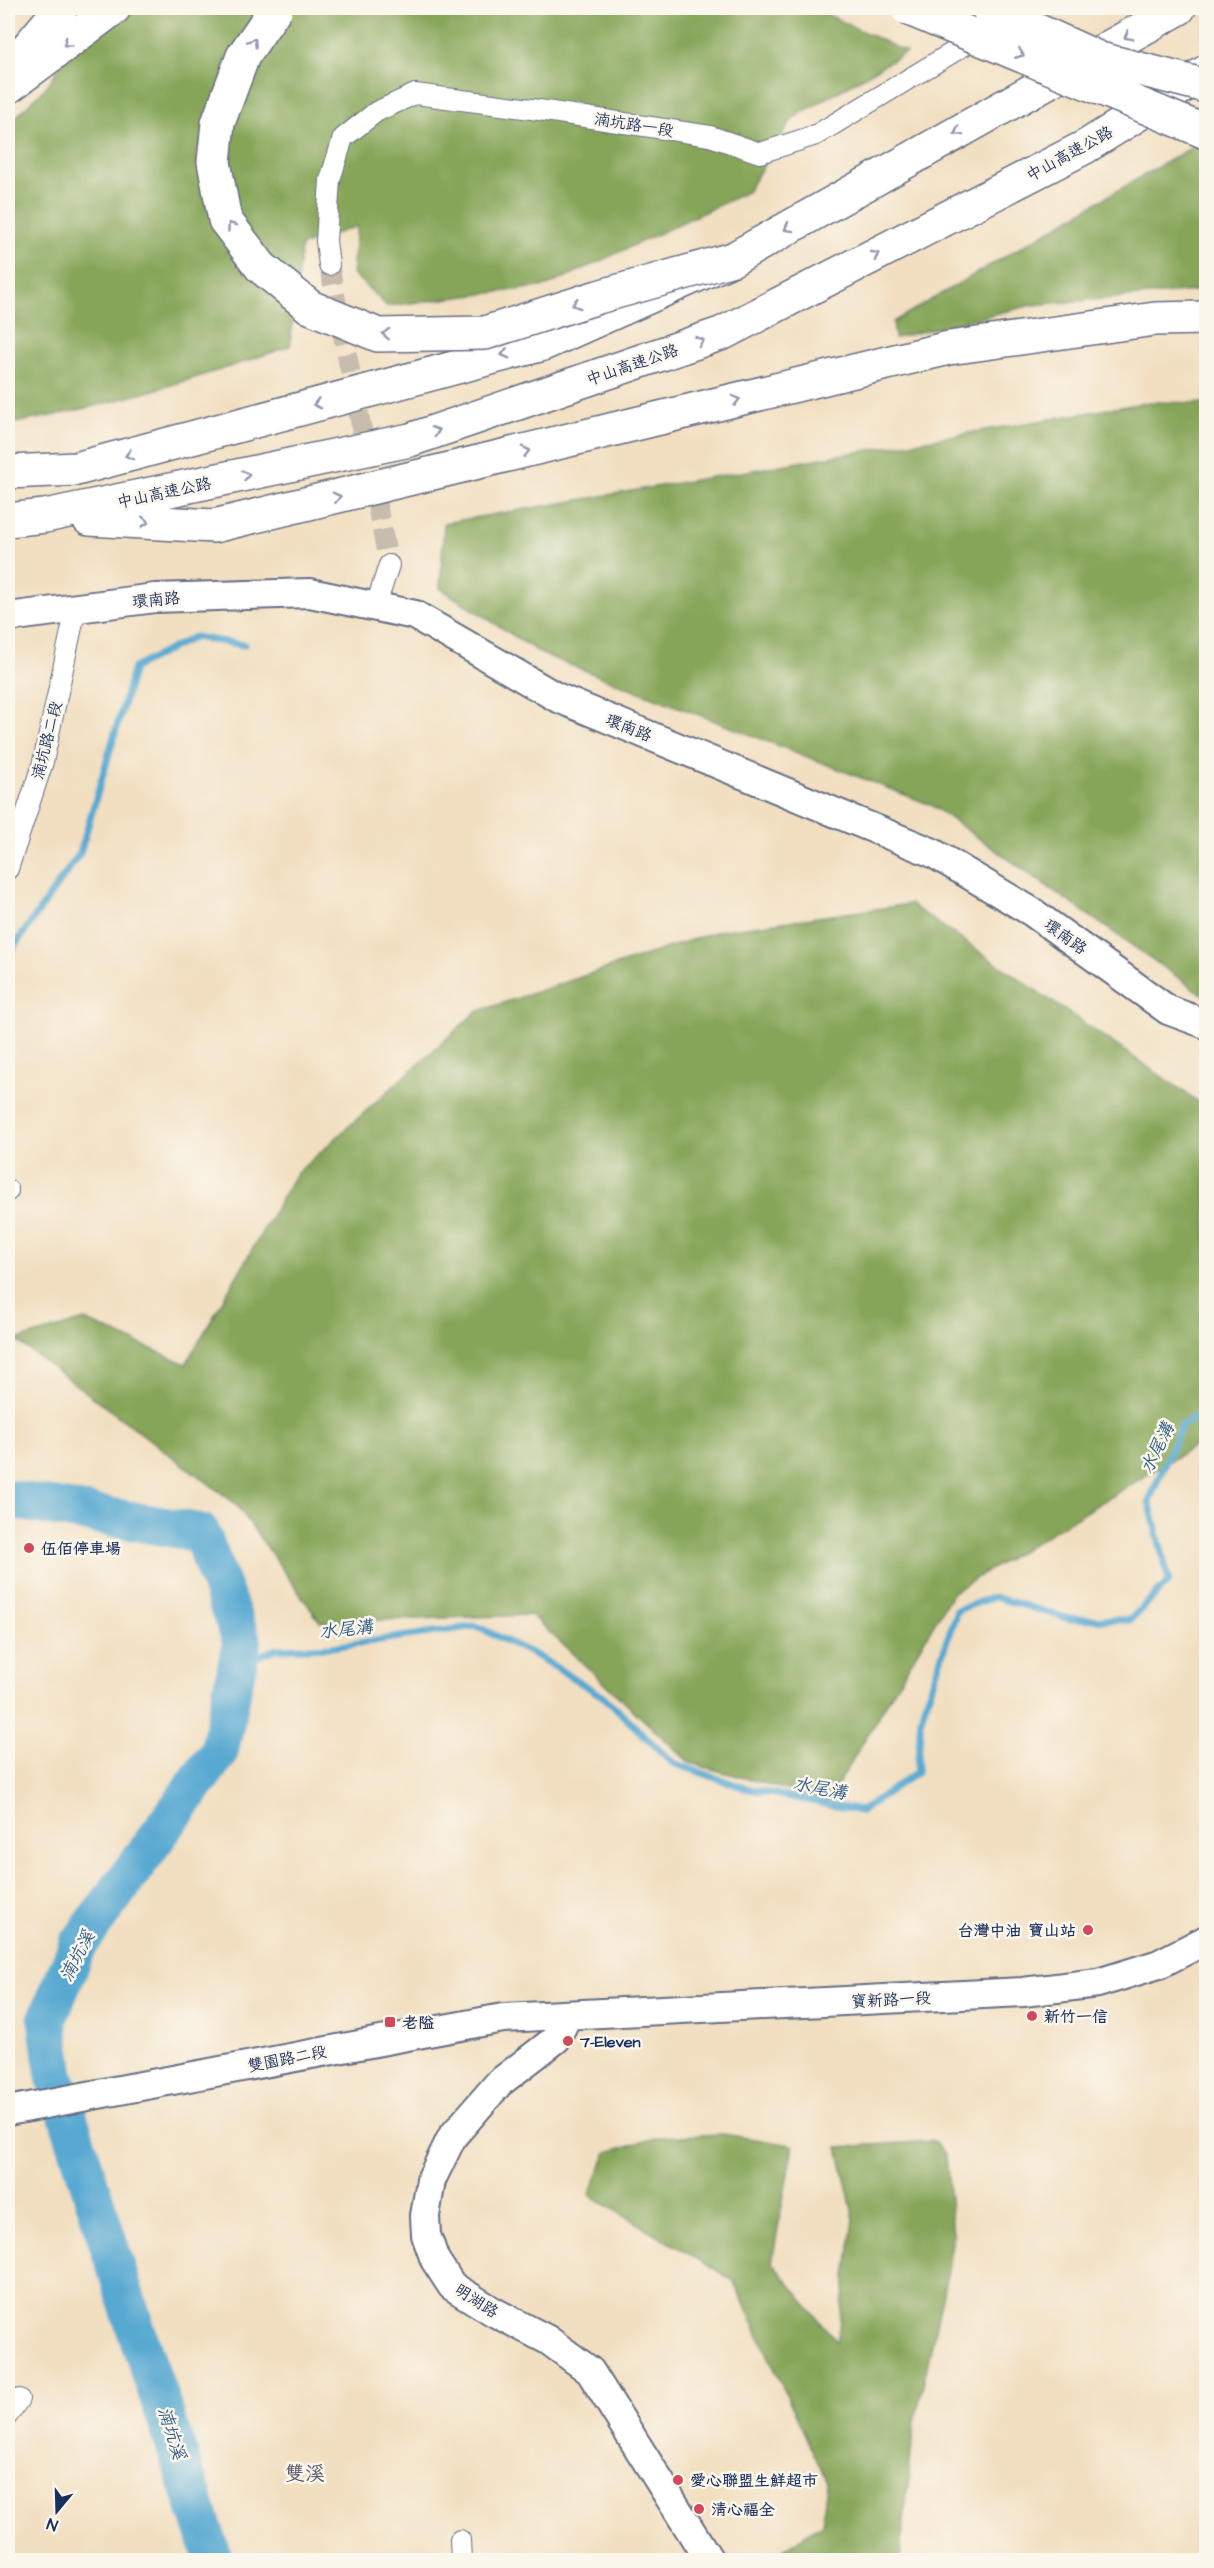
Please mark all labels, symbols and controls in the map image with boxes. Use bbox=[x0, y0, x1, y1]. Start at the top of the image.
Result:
one-way arrow bbox=[1124, 29, 1134, 40]
one-way arrow bbox=[63, 35, 74, 46]
one-way arrow bbox=[246, 38, 257, 49]
one-way arrow bbox=[1013, 47, 1024, 59]
street label: 湳坑路一段 bbox=[593, 108, 675, 142]
street label: 中山高速公路 bbox=[1022, 121, 1117, 187]
one-way arrow bbox=[954, 125, 964, 136]
one-way arrow bbox=[784, 221, 794, 232]
one-way arrow bbox=[227, 222, 238, 233]
one-way arrow bbox=[869, 251, 879, 262]
one-way arrow bbox=[571, 297, 582, 309]
one-way arrow bbox=[381, 328, 390, 341]
one-way arrow bbox=[694, 335, 705, 348]
street label: 中山高速公路 bbox=[583, 339, 681, 391]
one-way arrow bbox=[500, 347, 511, 359]
one-way arrow bbox=[731, 395, 741, 408]
one-way arrow bbox=[312, 397, 322, 410]
one-way arrow bbox=[430, 425, 441, 438]
one-way arrow bbox=[521, 445, 531, 458]
one-way arrow bbox=[124, 448, 134, 460]
one-way arrow bbox=[241, 469, 251, 482]
street label: 中山高速公路 bbox=[115, 472, 213, 514]
one-way arrow bbox=[331, 491, 341, 504]
one-way arrow bbox=[141, 516, 150, 529]
street label: 環南路 bbox=[131, 587, 181, 613]
street label: 湳坑路二段 bbox=[27, 699, 67, 782]
street label: 環南路 bbox=[602, 709, 655, 747]
street label: 環南路 bbox=[1040, 914, 1091, 960]
water label: 水尾溝 bbox=[1134, 1417, 1181, 1478]
place label: 伍佰停車場 bbox=[41, 1538, 121, 1560]
marker: 伍佰停車場 bbox=[22, 1541, 36, 1555]
water label: 水尾溝 bbox=[318, 1614, 376, 1645]
water label: 水尾溝 bbox=[791, 1771, 851, 1806]
place label: 台灣中油 寶山站 bbox=[958, 1920, 1076, 1942]
marker: 台灣中油 寶山站 bbox=[1081, 1923, 1095, 1937]
water label: 湳坑溪 bbox=[54, 1926, 101, 1986]
street label: 寶新路一段 bbox=[851, 1987, 932, 2013]
place label: 新竹一信 bbox=[1044, 2006, 1108, 2028]
marker: 新竹一信 bbox=[1025, 2009, 1039, 2023]
place label: 老隘 bbox=[402, 2012, 434, 2034]
marker: 老隘 bbox=[383, 2015, 397, 2029]
place label: 7-Eleven bbox=[579, 2031, 640, 2053]
marker: 7-Eleven bbox=[561, 2034, 575, 2048]
street label: 雙園路二段 bbox=[246, 2041, 329, 2077]
street label: 明湖路 bbox=[450, 2279, 503, 2323]
water label: 湳坑溪 bbox=[151, 2404, 192, 2464]
district label: 雙溪 bbox=[285, 2460, 325, 2488]
place label: 愛心聯盟生鮮超市 bbox=[690, 2470, 818, 2492]
marker: 愛心聯盟生鮮超市 bbox=[671, 2473, 685, 2487]
north arrow bbox=[27, 2481, 87, 2541]
place label: 清心福全 bbox=[711, 2499, 775, 2521]
marker: 清心福全 bbox=[692, 2502, 706, 2516]
text: N bbox=[44, 2512, 61, 2536]

